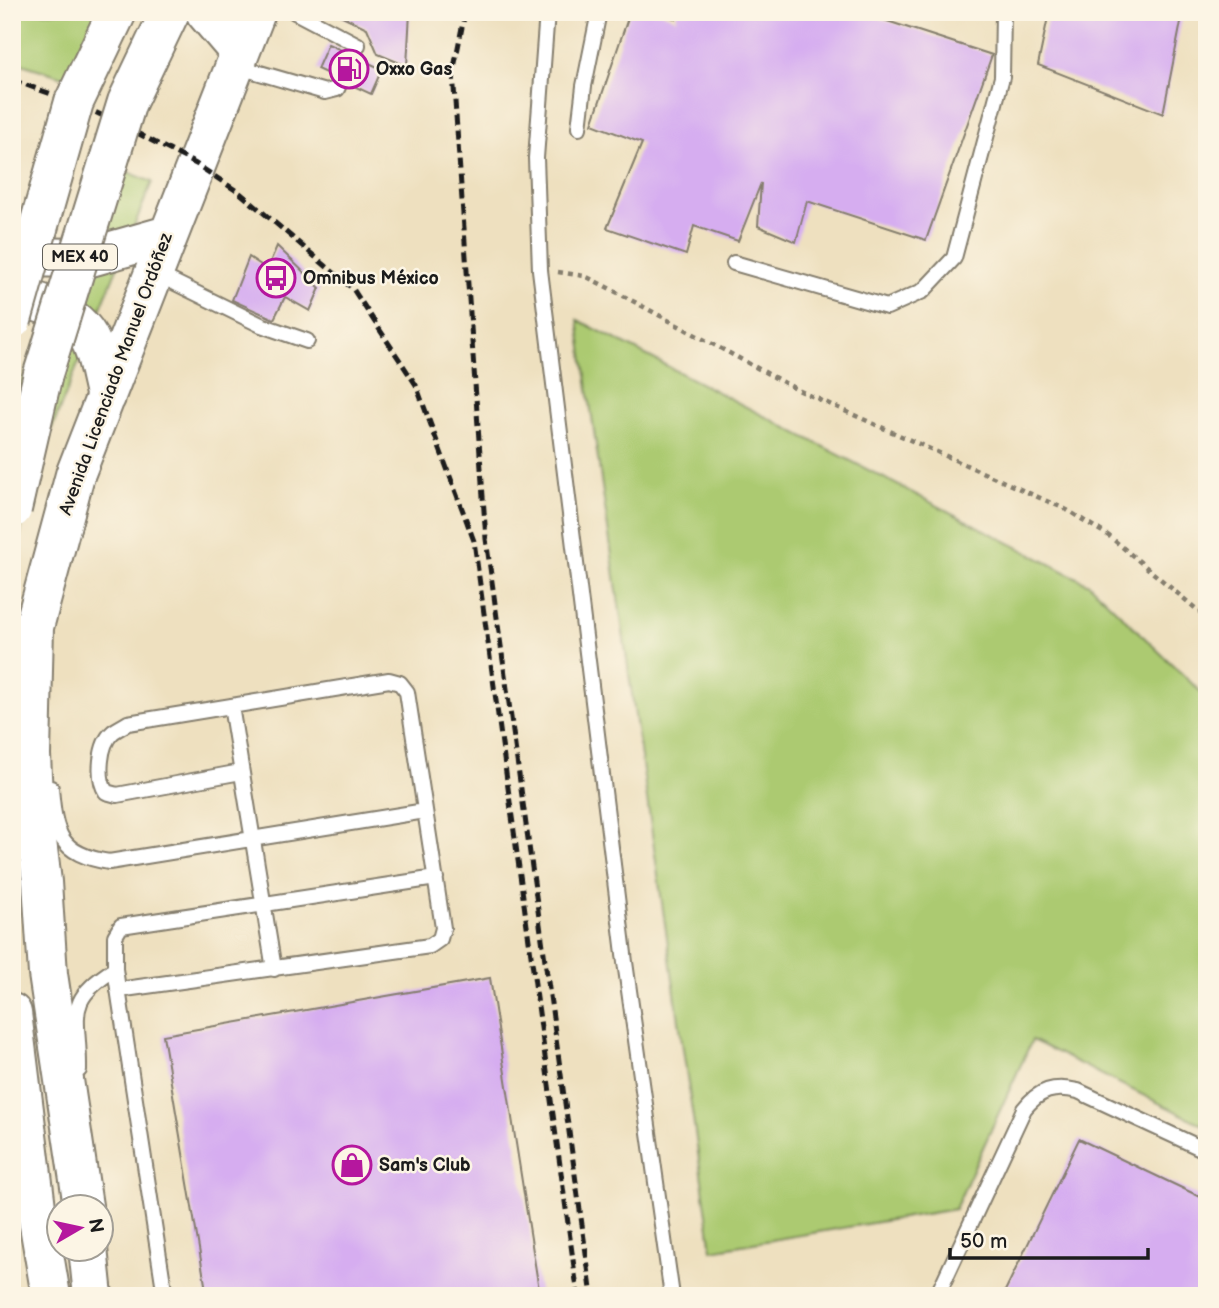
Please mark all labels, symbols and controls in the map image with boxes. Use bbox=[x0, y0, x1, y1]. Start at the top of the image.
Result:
fuel station icon: Oxxo Gas bbox=[328, 48, 370, 90]
place label: Oxxo Gas bbox=[376, 59, 452, 80]
street label: Avenida Licenciado Manuel Ordóñez bbox=[55, 230, 177, 518]
road number: MEX 40 bbox=[43, 244, 117, 270]
bus stop icon: Omnibus México bbox=[255, 257, 297, 299]
place label: Omnibus México bbox=[303, 268, 439, 289]
shop icon: Sam's Club bbox=[331, 1144, 373, 1186]
place label: Sam's Club bbox=[379, 1155, 471, 1176]
north arrow bbox=[46, 1192, 116, 1262]
text: N bbox=[83, 1217, 108, 1234]
scale bar bbox=[950, 1217, 1147, 1261]
text: 50 m bbox=[960, 1229, 1007, 1254]

